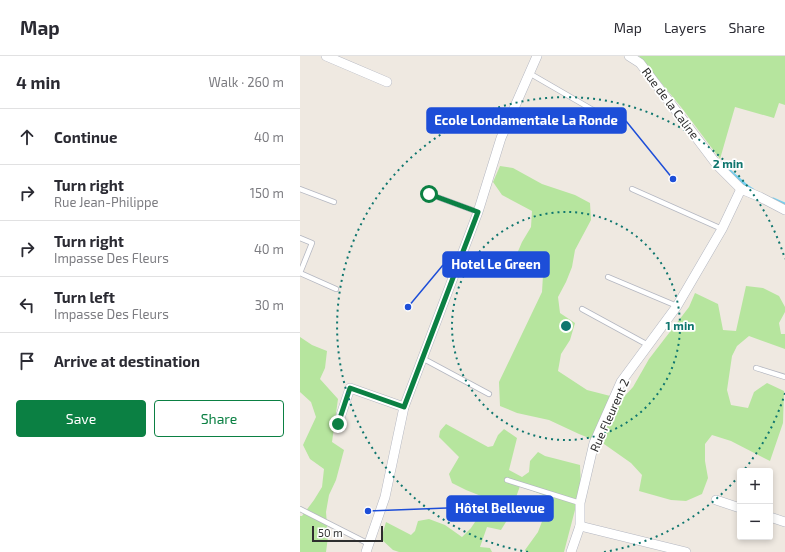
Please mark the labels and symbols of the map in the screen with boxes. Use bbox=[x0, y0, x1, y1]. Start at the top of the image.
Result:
street label: Rue de la Caline bbox=[640, 65, 702, 141]
callout: Ecole Londamentale La Ronde bbox=[427, 108, 626, 133]
text: Ecole Londamentale La Ronde bbox=[434, 112, 618, 128]
text: 2 min bbox=[713, 156, 743, 170]
route start bbox=[420, 185, 438, 203]
callout: Hotel Le Green bbox=[443, 252, 549, 277]
text: Hotel Le Green bbox=[451, 256, 541, 272]
text: 1 min bbox=[666, 318, 694, 332]
centre of rings bbox=[559, 319, 573, 333]
street label: Rue Fleurent 2 bbox=[587, 376, 632, 454]
route end bbox=[329, 415, 347, 433]
callout: Hôtel Bellevue bbox=[447, 496, 553, 521]
text: Hôtel Bellevue bbox=[455, 500, 545, 516]
scale bar bbox=[312, 524, 383, 543]

